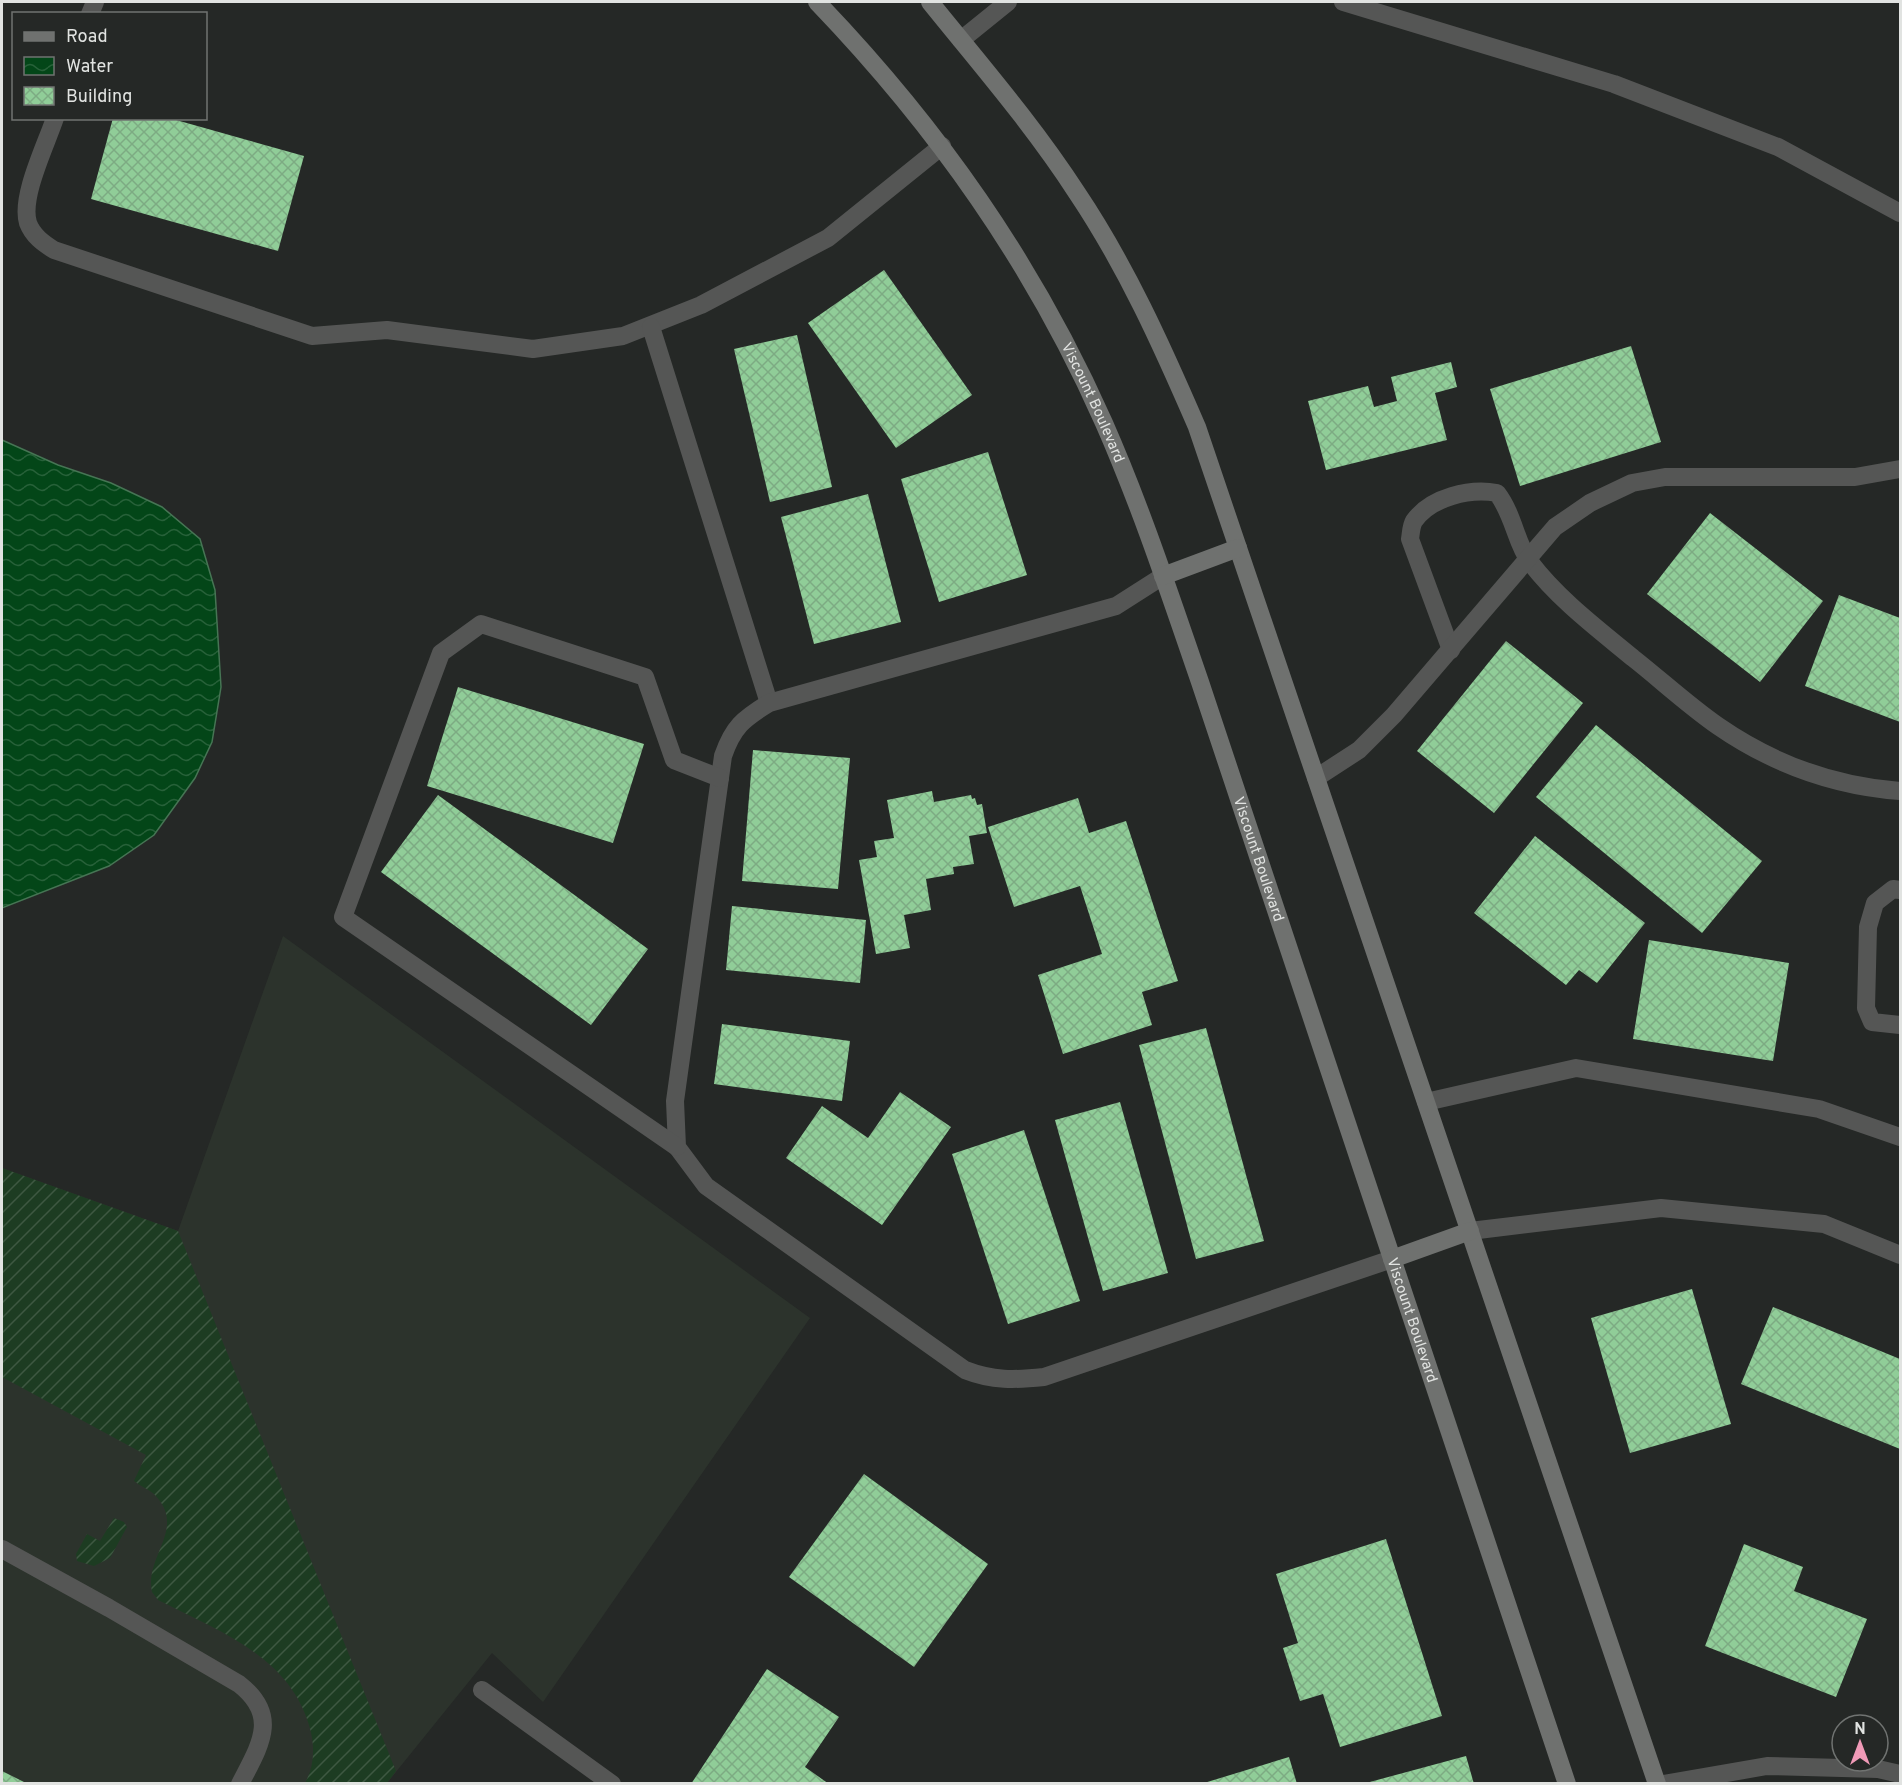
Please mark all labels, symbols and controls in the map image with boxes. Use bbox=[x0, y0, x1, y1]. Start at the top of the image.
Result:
legend bbox=[12, 12, 207, 120]
text: Road bbox=[66, 26, 108, 49]
text: Water bbox=[66, 56, 113, 79]
text: Building bbox=[66, 86, 132, 109]
street label: Viscount Boulevard bbox=[1056, 340, 1128, 466]
street label: Viscount Boulevard bbox=[1228, 795, 1287, 924]
street label: Viscount Boulevard bbox=[1381, 1256, 1441, 1385]
north arrow bbox=[1830, 1713, 1890, 1773]
text: N bbox=[1854, 1720, 1866, 1740]

